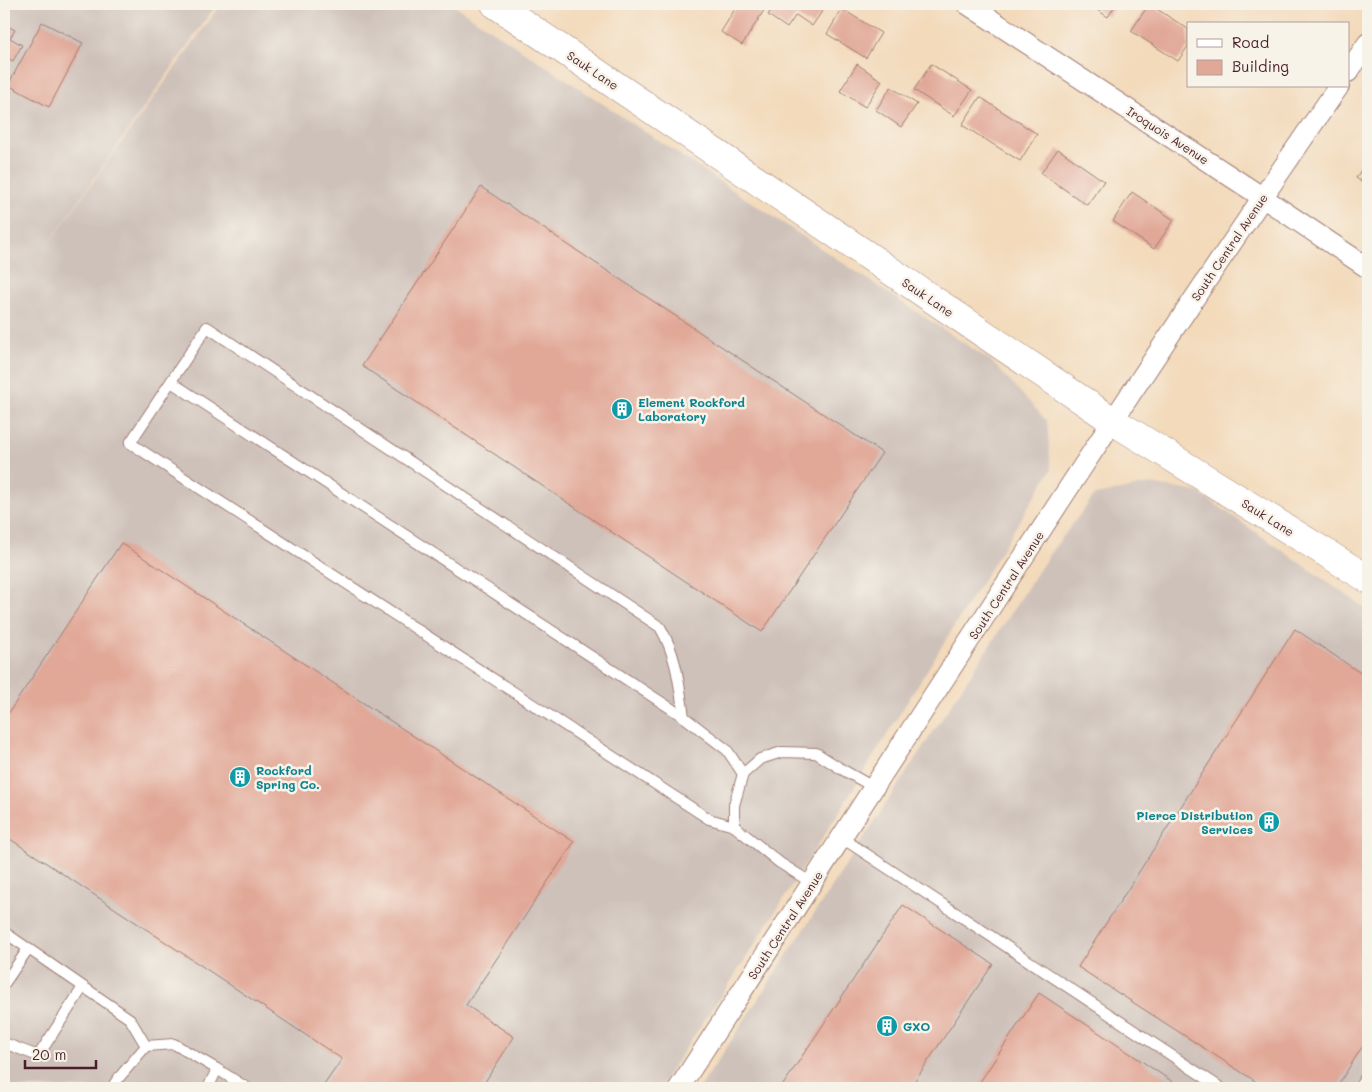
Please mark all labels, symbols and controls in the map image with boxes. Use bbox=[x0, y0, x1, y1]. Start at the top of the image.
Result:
legend bbox=[1187, 22, 1350, 88]
text: Road bbox=[1232, 32, 1269, 52]
street label: Sauk Lane bbox=[564, 47, 622, 93]
text: Building bbox=[1232, 56, 1289, 76]
street label: Iroquois Avenue bbox=[1124, 103, 1212, 167]
street label: South Central Avenue bbox=[1187, 190, 1271, 304]
street label: Sauk Lane bbox=[899, 274, 957, 320]
place label: Element Rockford Laboratory bbox=[638, 394, 745, 424]
building icon: Element Rockford Laboratory bbox=[610, 397, 634, 421]
street label: Sauk Lane bbox=[1239, 495, 1297, 539]
street label: South Central Avenue bbox=[965, 528, 1047, 642]
place label: Rockford Spring Co. bbox=[256, 762, 320, 792]
building icon: Rockford Spring Co. bbox=[228, 765, 252, 789]
place label: Pierce Distribution Services bbox=[1136, 807, 1253, 837]
building icon: Pierce Distribution Services bbox=[1257, 810, 1281, 834]
street label: South Central Avenue bbox=[744, 868, 826, 982]
building icon: GXO bbox=[875, 1014, 899, 1038]
place label: GXO bbox=[903, 1018, 930, 1034]
scale bar bbox=[25, 1037, 96, 1069]
text: 20 m bbox=[32, 1044, 66, 1064]

